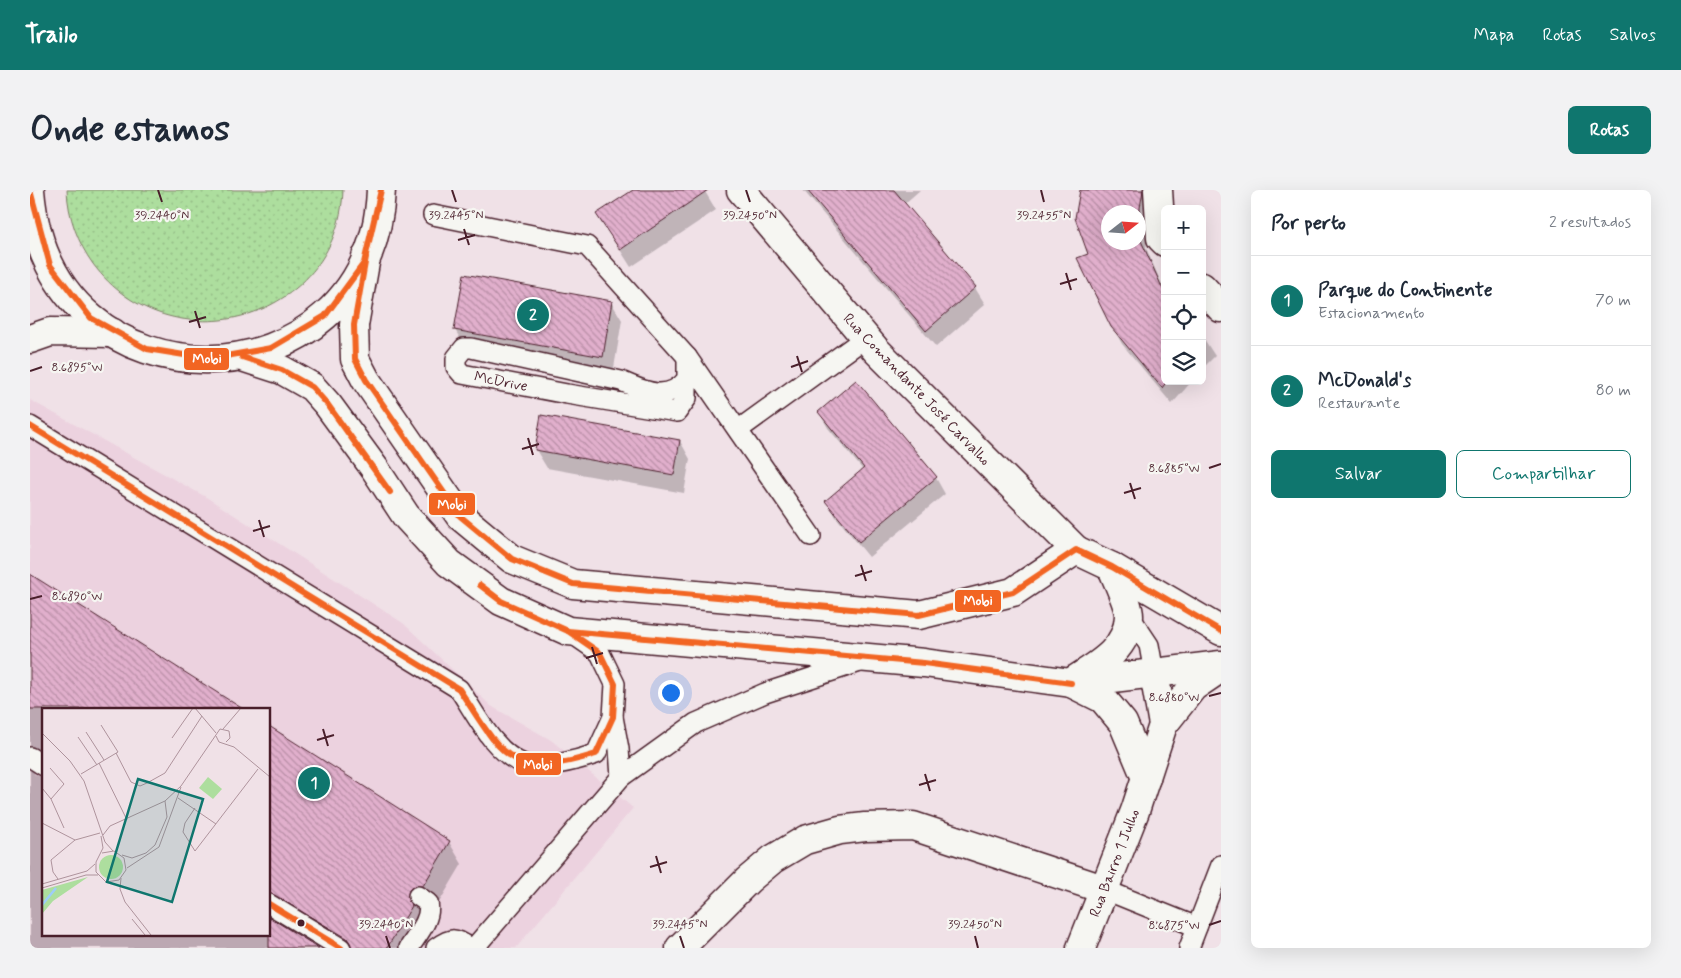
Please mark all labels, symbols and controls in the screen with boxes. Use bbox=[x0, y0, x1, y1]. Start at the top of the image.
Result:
text: Trailo bbox=[25, 20, 78, 51]
text: Mapa bbox=[1473, 23, 1514, 47]
text: Rotas bbox=[1542, 23, 1582, 47]
text: Salvos bbox=[1610, 23, 1656, 47]
button: Rotas bbox=[1568, 106, 1651, 154]
text: Onde estamos bbox=[30, 107, 230, 153]
north arrow bbox=[1101, 205, 1146, 250]
map controls bbox=[1161, 205, 1206, 385]
button: + bbox=[1161, 205, 1206, 250]
text: 39.2440°N bbox=[135, 208, 189, 224]
text: 39.2445°N bbox=[429, 208, 483, 224]
text: 39.2450°N bbox=[723, 208, 777, 224]
text: 39.2455°N bbox=[1017, 208, 1071, 224]
text: Por perto bbox=[1271, 209, 1346, 237]
text: 2 resultados bbox=[1549, 212, 1631, 233]
button: − bbox=[1161, 250, 1206, 295]
text: Parque do Continente bbox=[1318, 278, 1493, 303]
text: 1 bbox=[1283, 290, 1291, 311]
text: 70 m bbox=[1595, 290, 1631, 311]
button: locate bbox=[1161, 295, 1206, 340]
pin: 2 bbox=[517, 296, 549, 334]
text: Estacionamento bbox=[1318, 303, 1424, 324]
street label: Rua Comandante José Carvalho bbox=[838, 309, 994, 470]
button: layers bbox=[1161, 340, 1206, 385]
line badge: Mobi bbox=[183, 347, 230, 371]
text: Mobi bbox=[192, 350, 222, 368]
text: 8.6895°W bbox=[52, 360, 102, 376]
street label: McDrive bbox=[472, 367, 530, 397]
text: McDonald's bbox=[1318, 368, 1411, 393]
text: 2 bbox=[1283, 380, 1291, 401]
text: 80 m bbox=[1596, 380, 1631, 401]
text: Restaurante bbox=[1318, 393, 1400, 414]
button: Salvar bbox=[1271, 450, 1446, 498]
button: Compartilhar bbox=[1456, 450, 1631, 498]
text: 8.6885°W bbox=[1149, 461, 1200, 477]
line badge: Mobi bbox=[428, 492, 476, 516]
text: Mobi bbox=[437, 496, 467, 514]
text: 8.6890°W bbox=[52, 589, 102, 605]
line badge: Mobi bbox=[954, 589, 1002, 613]
text: Mobi bbox=[963, 592, 993, 610]
your location bbox=[658, 680, 684, 706]
text: 8.6880°W bbox=[1149, 690, 1199, 706]
inset map bbox=[42, 708, 270, 936]
line badge: Mobi bbox=[515, 752, 562, 776]
text: Mobi bbox=[523, 756, 553, 774]
pin: 1 bbox=[298, 764, 330, 802]
street label: Rua Bairro 1 Julho bbox=[1085, 807, 1145, 920]
text: 39.2440°N bbox=[359, 917, 413, 933]
text: 39.2445°N bbox=[653, 917, 707, 933]
text: 39.2450°N bbox=[948, 917, 1002, 933]
unlabelled marker bbox=[296, 918, 306, 928]
text: 8.6875°W bbox=[1148, 918, 1200, 934]

